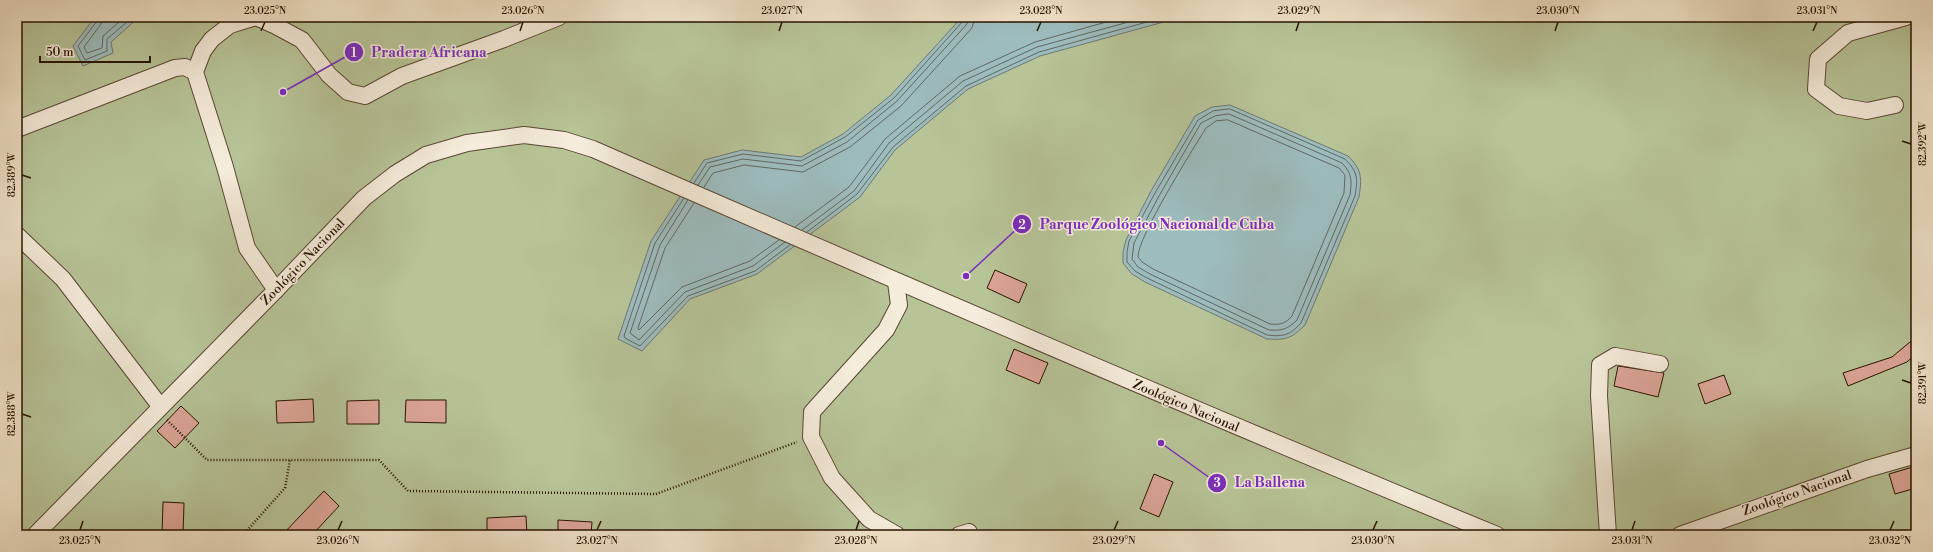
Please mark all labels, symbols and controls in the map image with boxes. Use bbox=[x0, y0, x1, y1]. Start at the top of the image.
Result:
text: 23.025°N bbox=[244, 5, 287, 17]
text: 23.026°N bbox=[502, 5, 545, 17]
text: 23.027°N bbox=[761, 5, 803, 17]
text: 23.028°N bbox=[1020, 5, 1063, 17]
text: 23.029°N bbox=[1278, 5, 1321, 17]
text: 23.030°N bbox=[1536, 5, 1580, 17]
text: 23.031°N bbox=[1797, 5, 1838, 17]
scale bar bbox=[40, 38, 150, 64]
callout: Pradera Africana bbox=[344, 39, 495, 65]
text: Pradera Africana bbox=[371, 44, 487, 62]
text: 50 m bbox=[46, 45, 74, 60]
text: 1 bbox=[351, 46, 357, 61]
text: 82.392°W bbox=[1917, 121, 1929, 166]
text: 82.389°W bbox=[6, 152, 18, 197]
callout: Parque Zoológico Nacional de Cuba bbox=[1012, 211, 1283, 237]
street label: Zoológico Nacional bbox=[258, 215, 349, 309]
text: Parque Zoológico Nacional de Cuba bbox=[1040, 216, 1275, 234]
text: 2 bbox=[1018, 218, 1026, 233]
text: 82.391°W bbox=[1917, 361, 1929, 404]
street label: Zoológico Nacional bbox=[1130, 376, 1242, 436]
text: 82.388°W bbox=[6, 391, 18, 436]
street label: Zoológico Nacional bbox=[1740, 467, 1854, 519]
callout: La Ballena bbox=[1207, 470, 1313, 496]
text: La Ballena bbox=[1235, 474, 1306, 492]
text: 3 bbox=[1213, 476, 1221, 491]
text: 23.025°N bbox=[59, 535, 102, 547]
text: 23.026°N bbox=[317, 535, 360, 547]
text: 23.027°N bbox=[576, 535, 618, 547]
text: 23.028°N bbox=[835, 535, 878, 547]
text: 23.029°N bbox=[1093, 535, 1136, 547]
text: 23.030°N bbox=[1351, 535, 1395, 547]
text: 23.031°N bbox=[1612, 535, 1653, 547]
text: 23.032°N bbox=[1869, 535, 1912, 547]

